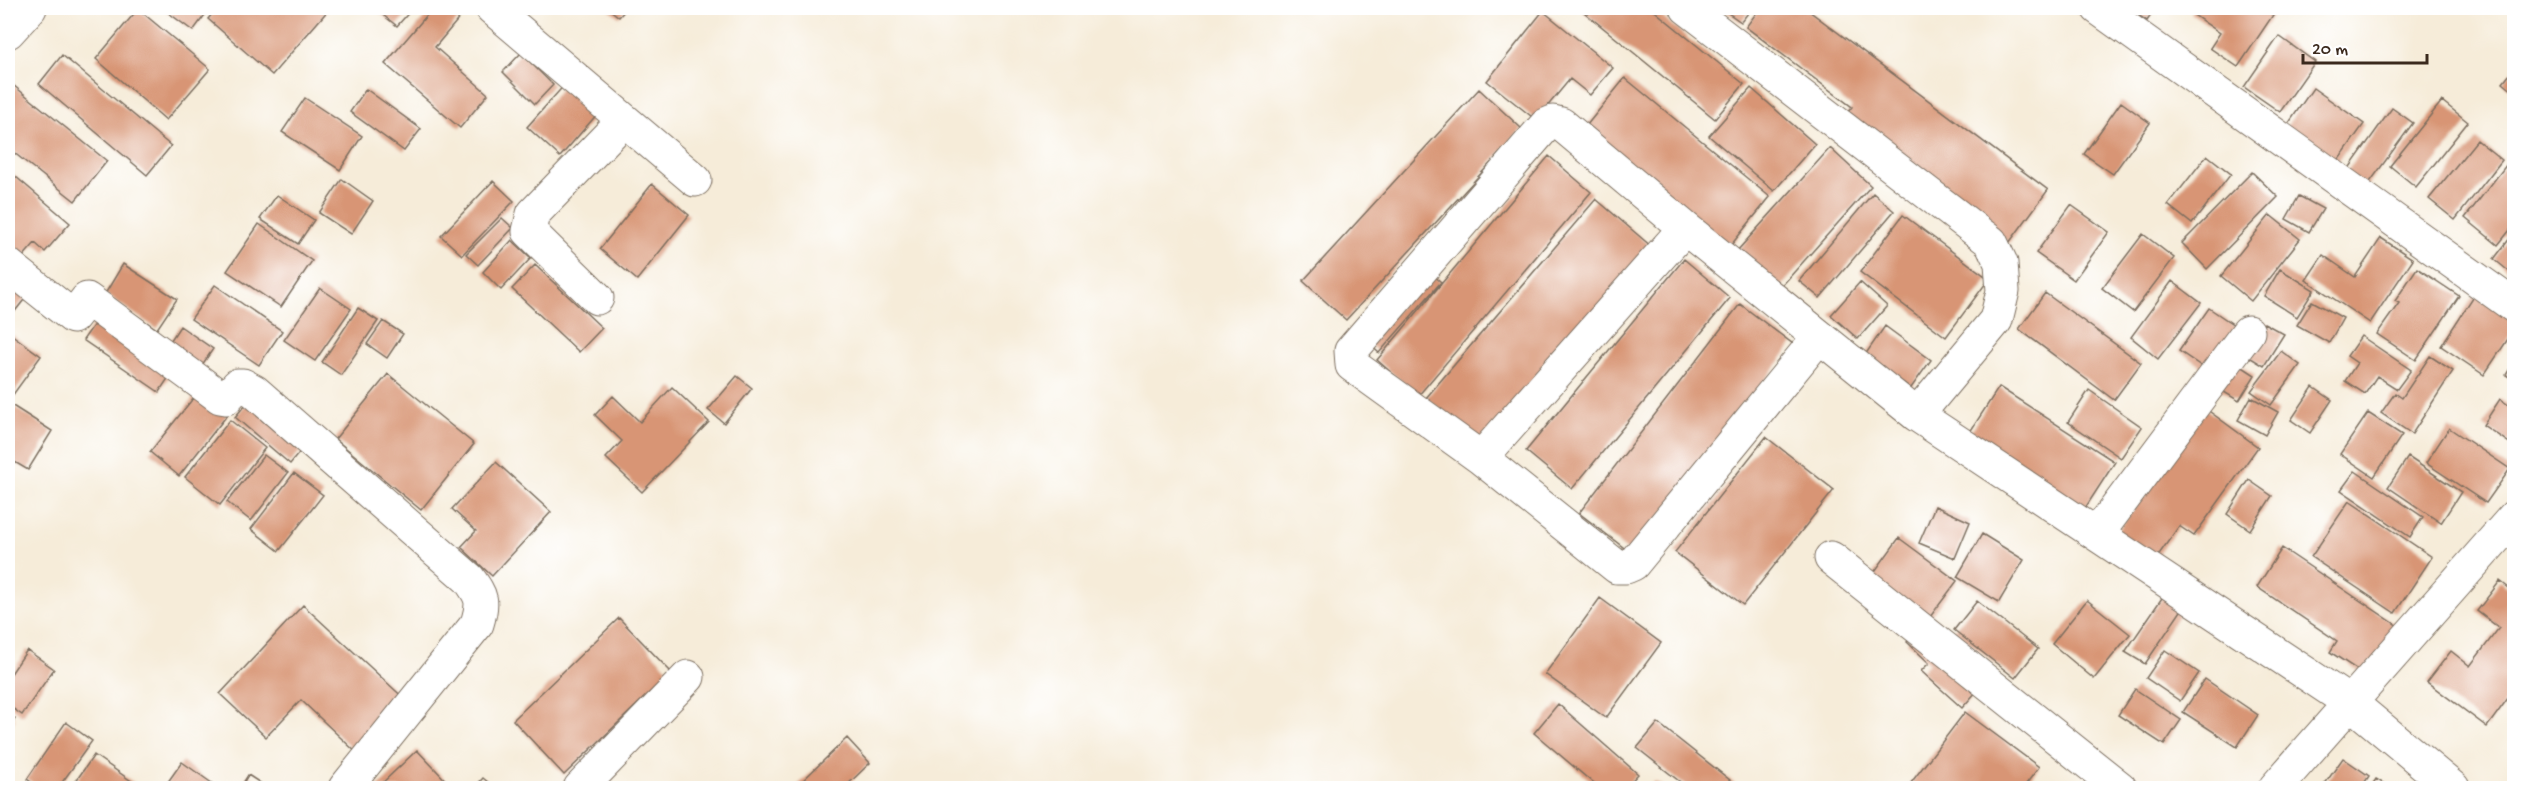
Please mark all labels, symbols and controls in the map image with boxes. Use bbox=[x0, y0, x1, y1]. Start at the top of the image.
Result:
scale bar bbox=[2303, 27, 2428, 65]
text: 20 m bbox=[2312, 40, 2348, 61]

